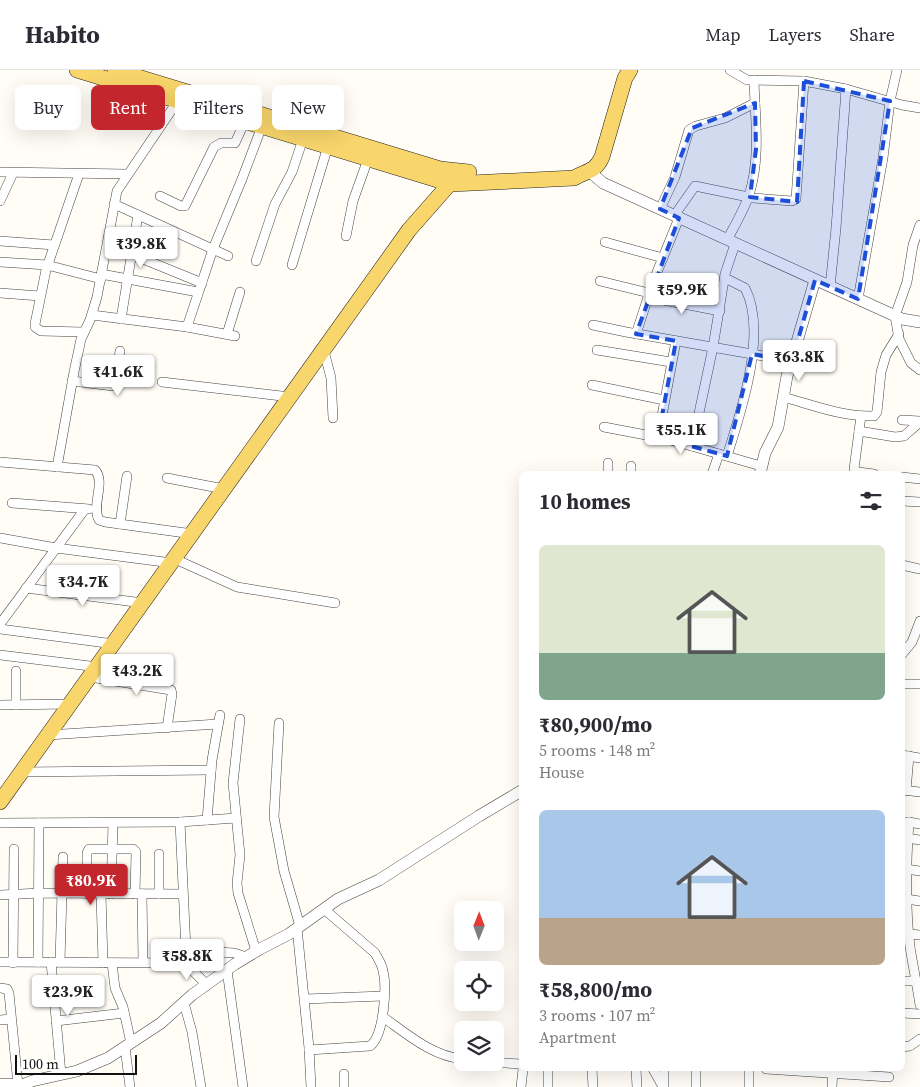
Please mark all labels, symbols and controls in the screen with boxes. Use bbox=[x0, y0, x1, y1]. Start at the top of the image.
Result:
text: Habito bbox=[25, 18, 100, 51]
text: Map bbox=[705, 22, 740, 47]
text: Layers bbox=[768, 22, 821, 47]
text: Share bbox=[849, 22, 895, 47]
chip: Buy bbox=[15, 85, 81, 130]
chip: Rent bbox=[91, 85, 165, 130]
chip: Filters bbox=[175, 85, 262, 130]
chip: New bbox=[272, 85, 344, 130]
pin: ₹39.8K bbox=[100, 226, 182, 269]
text: ₹39.8K bbox=[116, 232, 166, 254]
pin: ₹59.9K bbox=[641, 272, 723, 315]
text: ₹59.9K bbox=[657, 278, 707, 300]
pin: ₹63.8K bbox=[758, 340, 840, 382]
text: ₹63.8K bbox=[774, 345, 824, 367]
pin: ₹41.6K bbox=[77, 354, 159, 397]
text: ₹41.6K bbox=[93, 360, 143, 382]
pin: ₹55.1K bbox=[640, 412, 722, 455]
text: ₹55.1K bbox=[656, 418, 706, 440]
text: 10 homes bbox=[539, 487, 631, 516]
icon: filters bbox=[857, 487, 885, 515]
pin: ₹34.7K bbox=[42, 564, 124, 607]
text: ₹34.7K bbox=[58, 570, 108, 592]
icon: home bbox=[667, 577, 757, 667]
pin: ₹43.2K bbox=[96, 654, 178, 696]
text: ₹43.2K bbox=[112, 659, 162, 681]
text: ₹80,900/mo bbox=[539, 710, 652, 739]
text: 5 rooms · 148 m² bbox=[539, 739, 655, 761]
text: House bbox=[539, 761, 584, 783]
icon: home bbox=[667, 842, 757, 932]
pin: ₹80.9K bbox=[50, 864, 132, 906]
text: ₹80.9K bbox=[66, 869, 116, 891]
north arrow bbox=[454, 901, 504, 951]
map controls bbox=[454, 901, 504, 1071]
pin: ₹58.8K bbox=[146, 938, 228, 981]
text: ₹58.8K bbox=[162, 944, 212, 966]
button: locate bbox=[454, 961, 504, 1011]
pin: ₹23.9K bbox=[27, 974, 109, 1017]
text: ₹58,800/mo bbox=[539, 975, 652, 1004]
text: ₹23.9K bbox=[43, 980, 93, 1002]
text: 3 rooms · 107 m² bbox=[539, 1004, 655, 1026]
button: layers bbox=[454, 1021, 504, 1071]
text: Apartment bbox=[539, 1026, 616, 1048]
scale bar bbox=[15, 1052, 138, 1075]
text: 100 m bbox=[22, 1054, 59, 1074]

